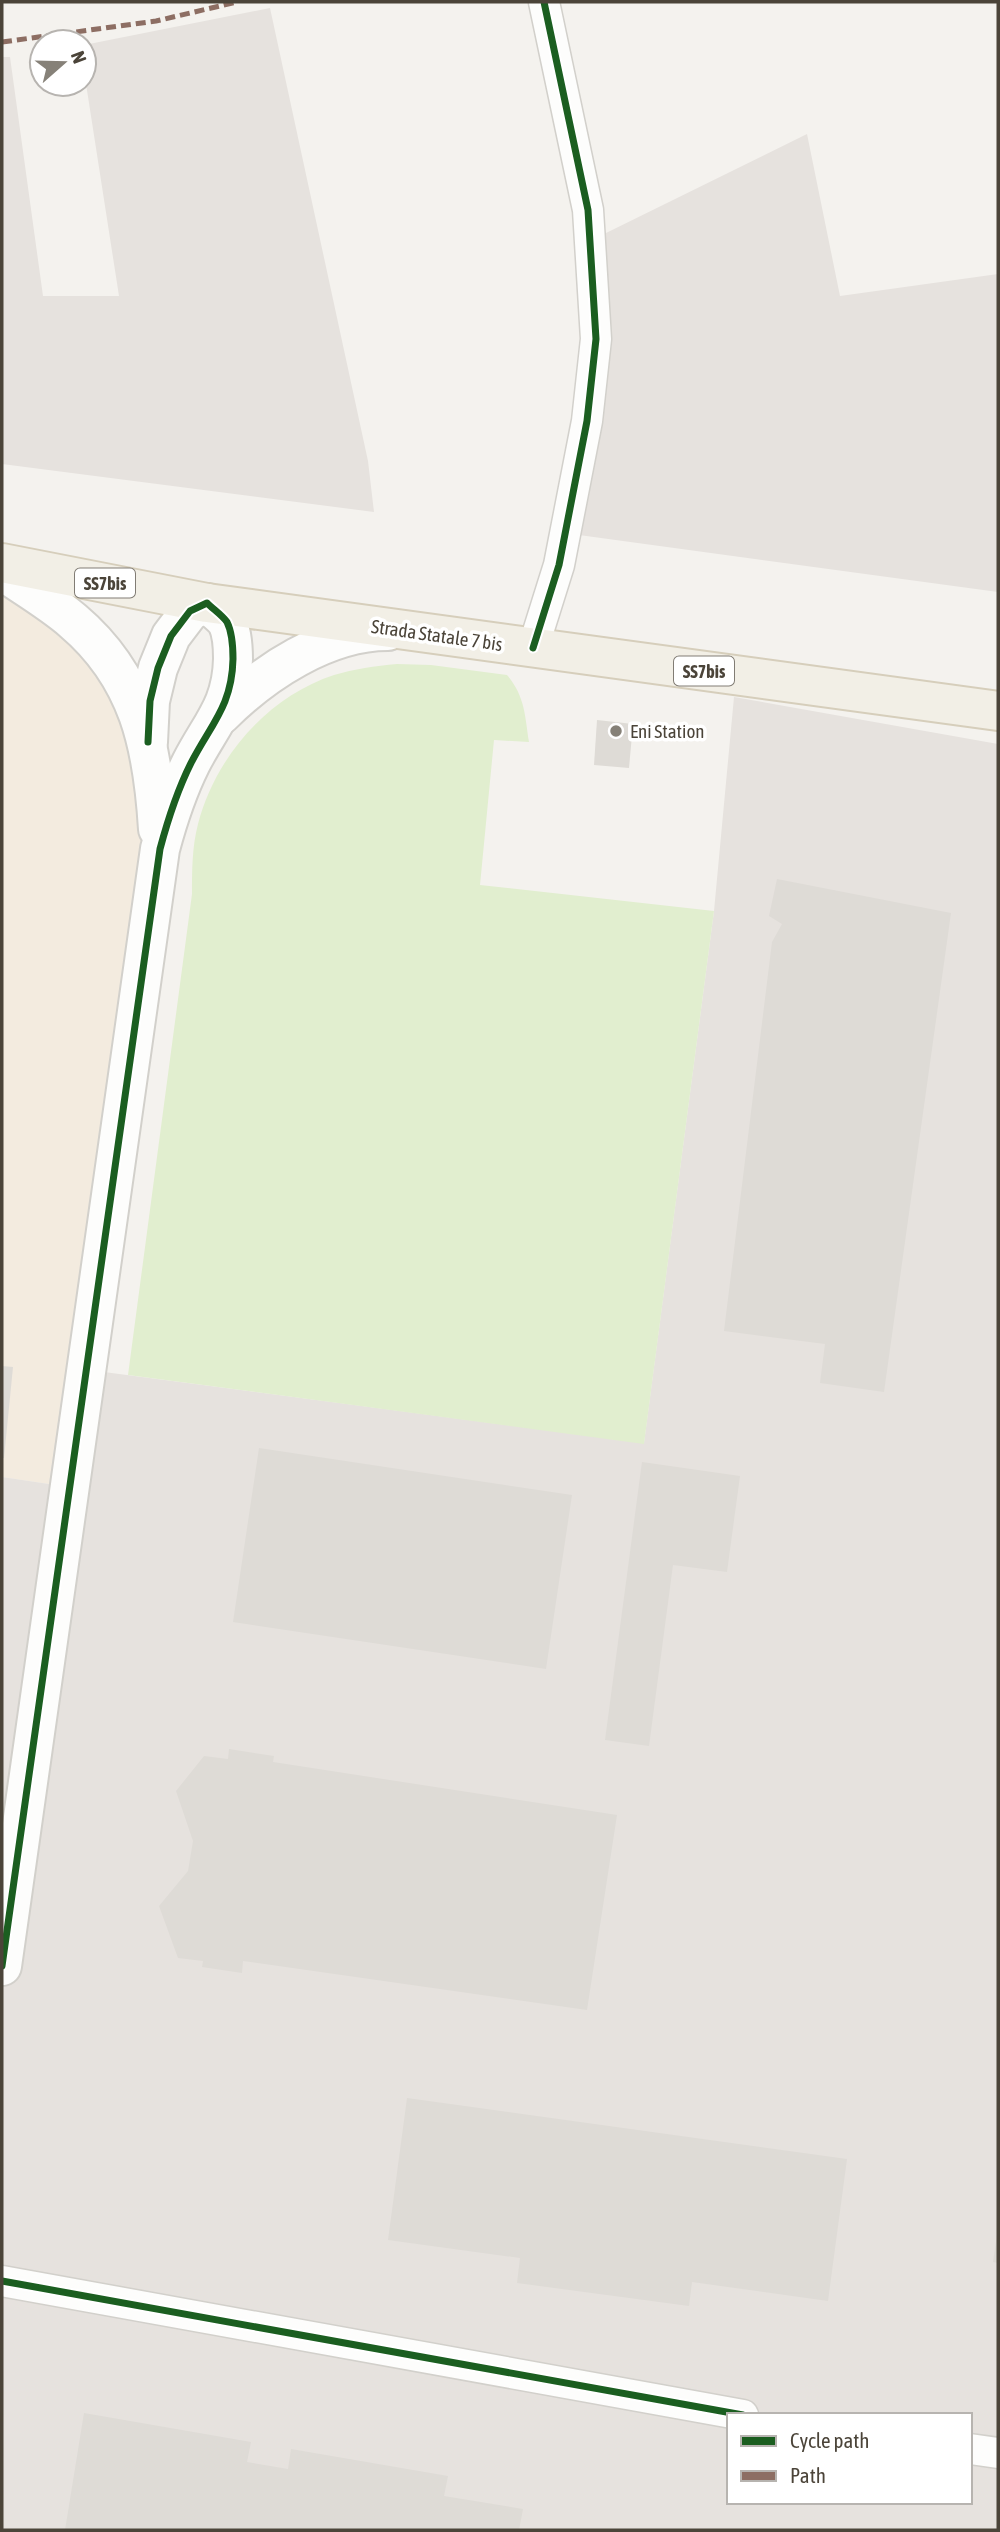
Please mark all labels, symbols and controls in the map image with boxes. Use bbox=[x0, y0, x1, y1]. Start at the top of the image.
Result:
north arrow bbox=[28, 28, 98, 98]
text: N bbox=[67, 48, 91, 66]
road number: SS7bis bbox=[75, 568, 135, 598]
street label: Strada Statale 7 bis bbox=[370, 615, 504, 655]
road number: SS7bis bbox=[674, 656, 734, 686]
place label: Eni Station bbox=[630, 720, 705, 742]
marker: Eni Station bbox=[608, 723, 624, 739]
legend bbox=[727, 2413, 972, 2504]
text: Cycle path bbox=[790, 2428, 869, 2452]
text: Path bbox=[790, 2463, 826, 2487]

